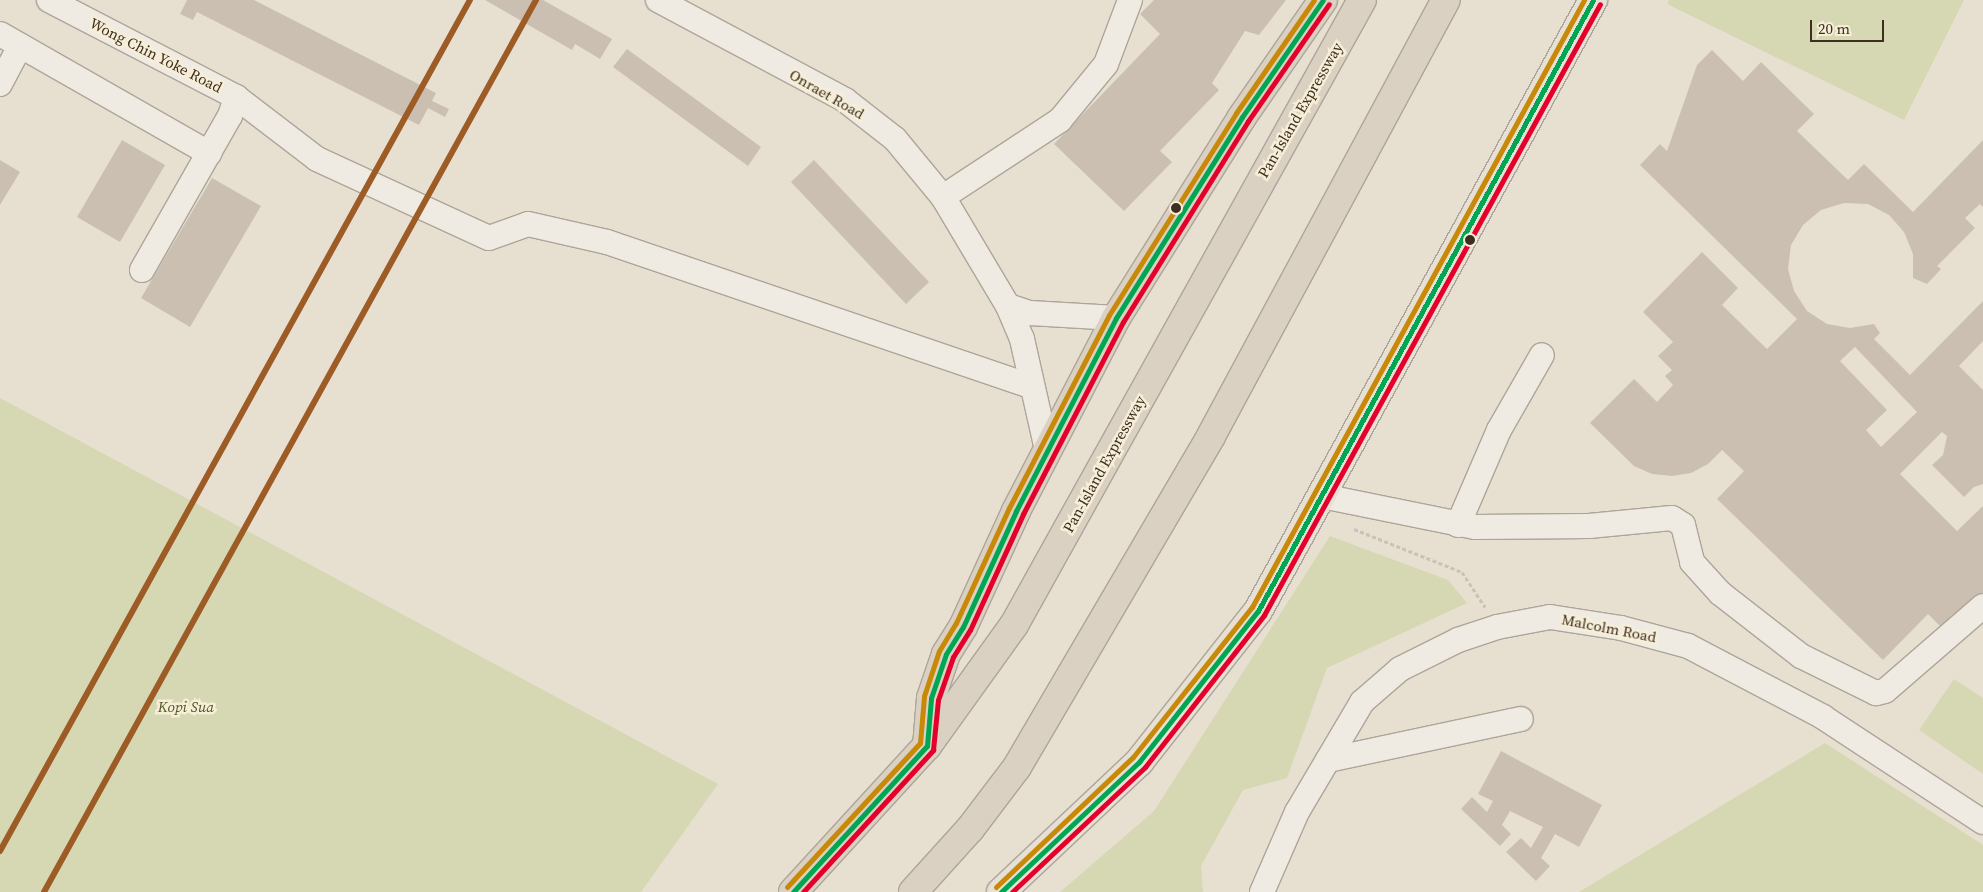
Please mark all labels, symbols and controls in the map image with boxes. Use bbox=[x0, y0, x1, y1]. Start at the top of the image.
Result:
scale bar bbox=[1813, 10, 1887, 42]
street label: Wong Chin Yoke Road bbox=[87, 14, 225, 96]
text: 20 m bbox=[1818, 18, 1850, 39]
street label: Pan-Island Expressway bbox=[1254, 39, 1346, 181]
street label: Onraet Road bbox=[786, 65, 868, 123]
unlabelled marker bbox=[1171, 203, 1181, 213]
unlabelled marker bbox=[1465, 235, 1475, 245]
street label: Pan-Island Expressway bbox=[1059, 393, 1149, 535]
street label: Malcolm Road bbox=[1560, 610, 1658, 646]
park label: Kopi Sua bbox=[158, 698, 214, 716]

